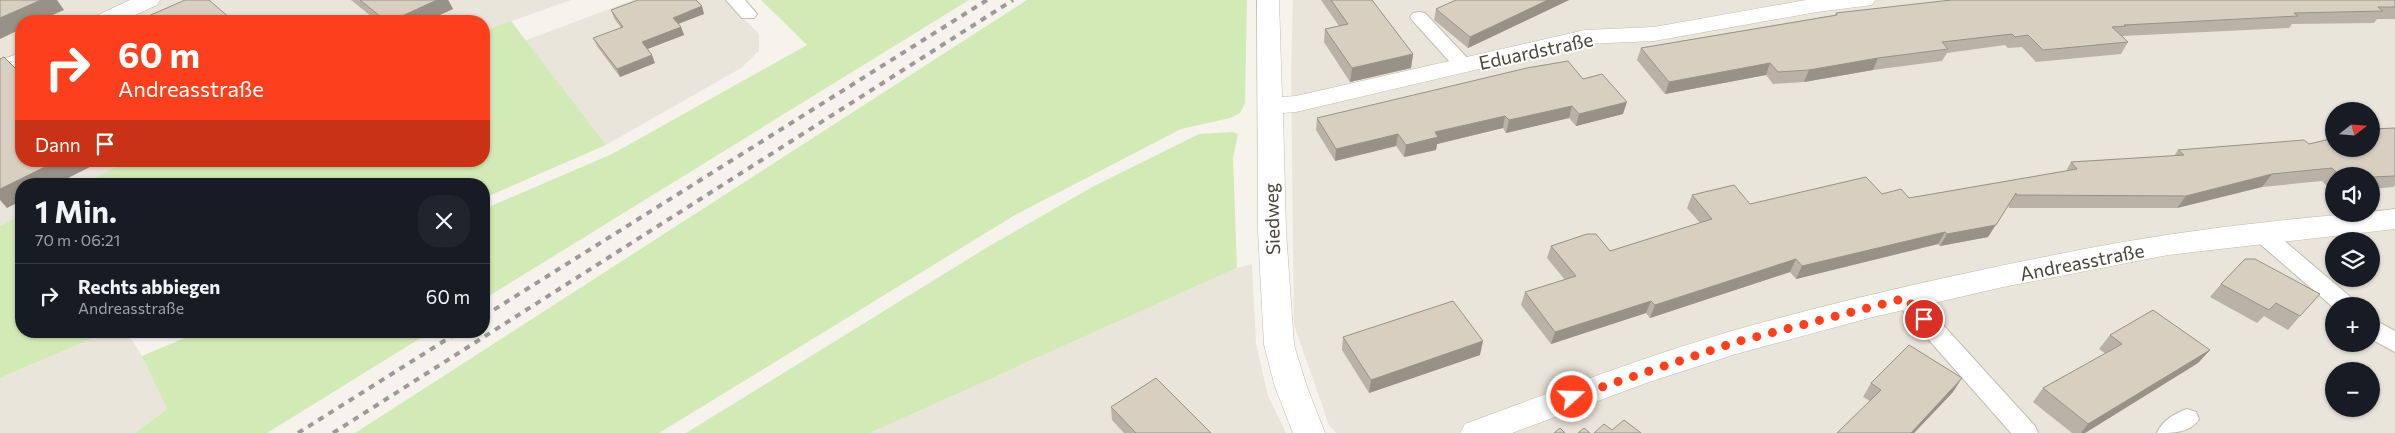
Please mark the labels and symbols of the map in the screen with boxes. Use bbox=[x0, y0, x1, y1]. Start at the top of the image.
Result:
street label: Eduardstraße bbox=[1477, 27, 1595, 74]
north arrow bbox=[2325, 102, 2380, 158]
street label: Siedweg bbox=[1259, 183, 1284, 256]
street label: Andreasstraße bbox=[2018, 238, 2146, 285]
pin bbox=[1903, 298, 1945, 340]
position arrow bbox=[1545, 370, 1597, 422]

